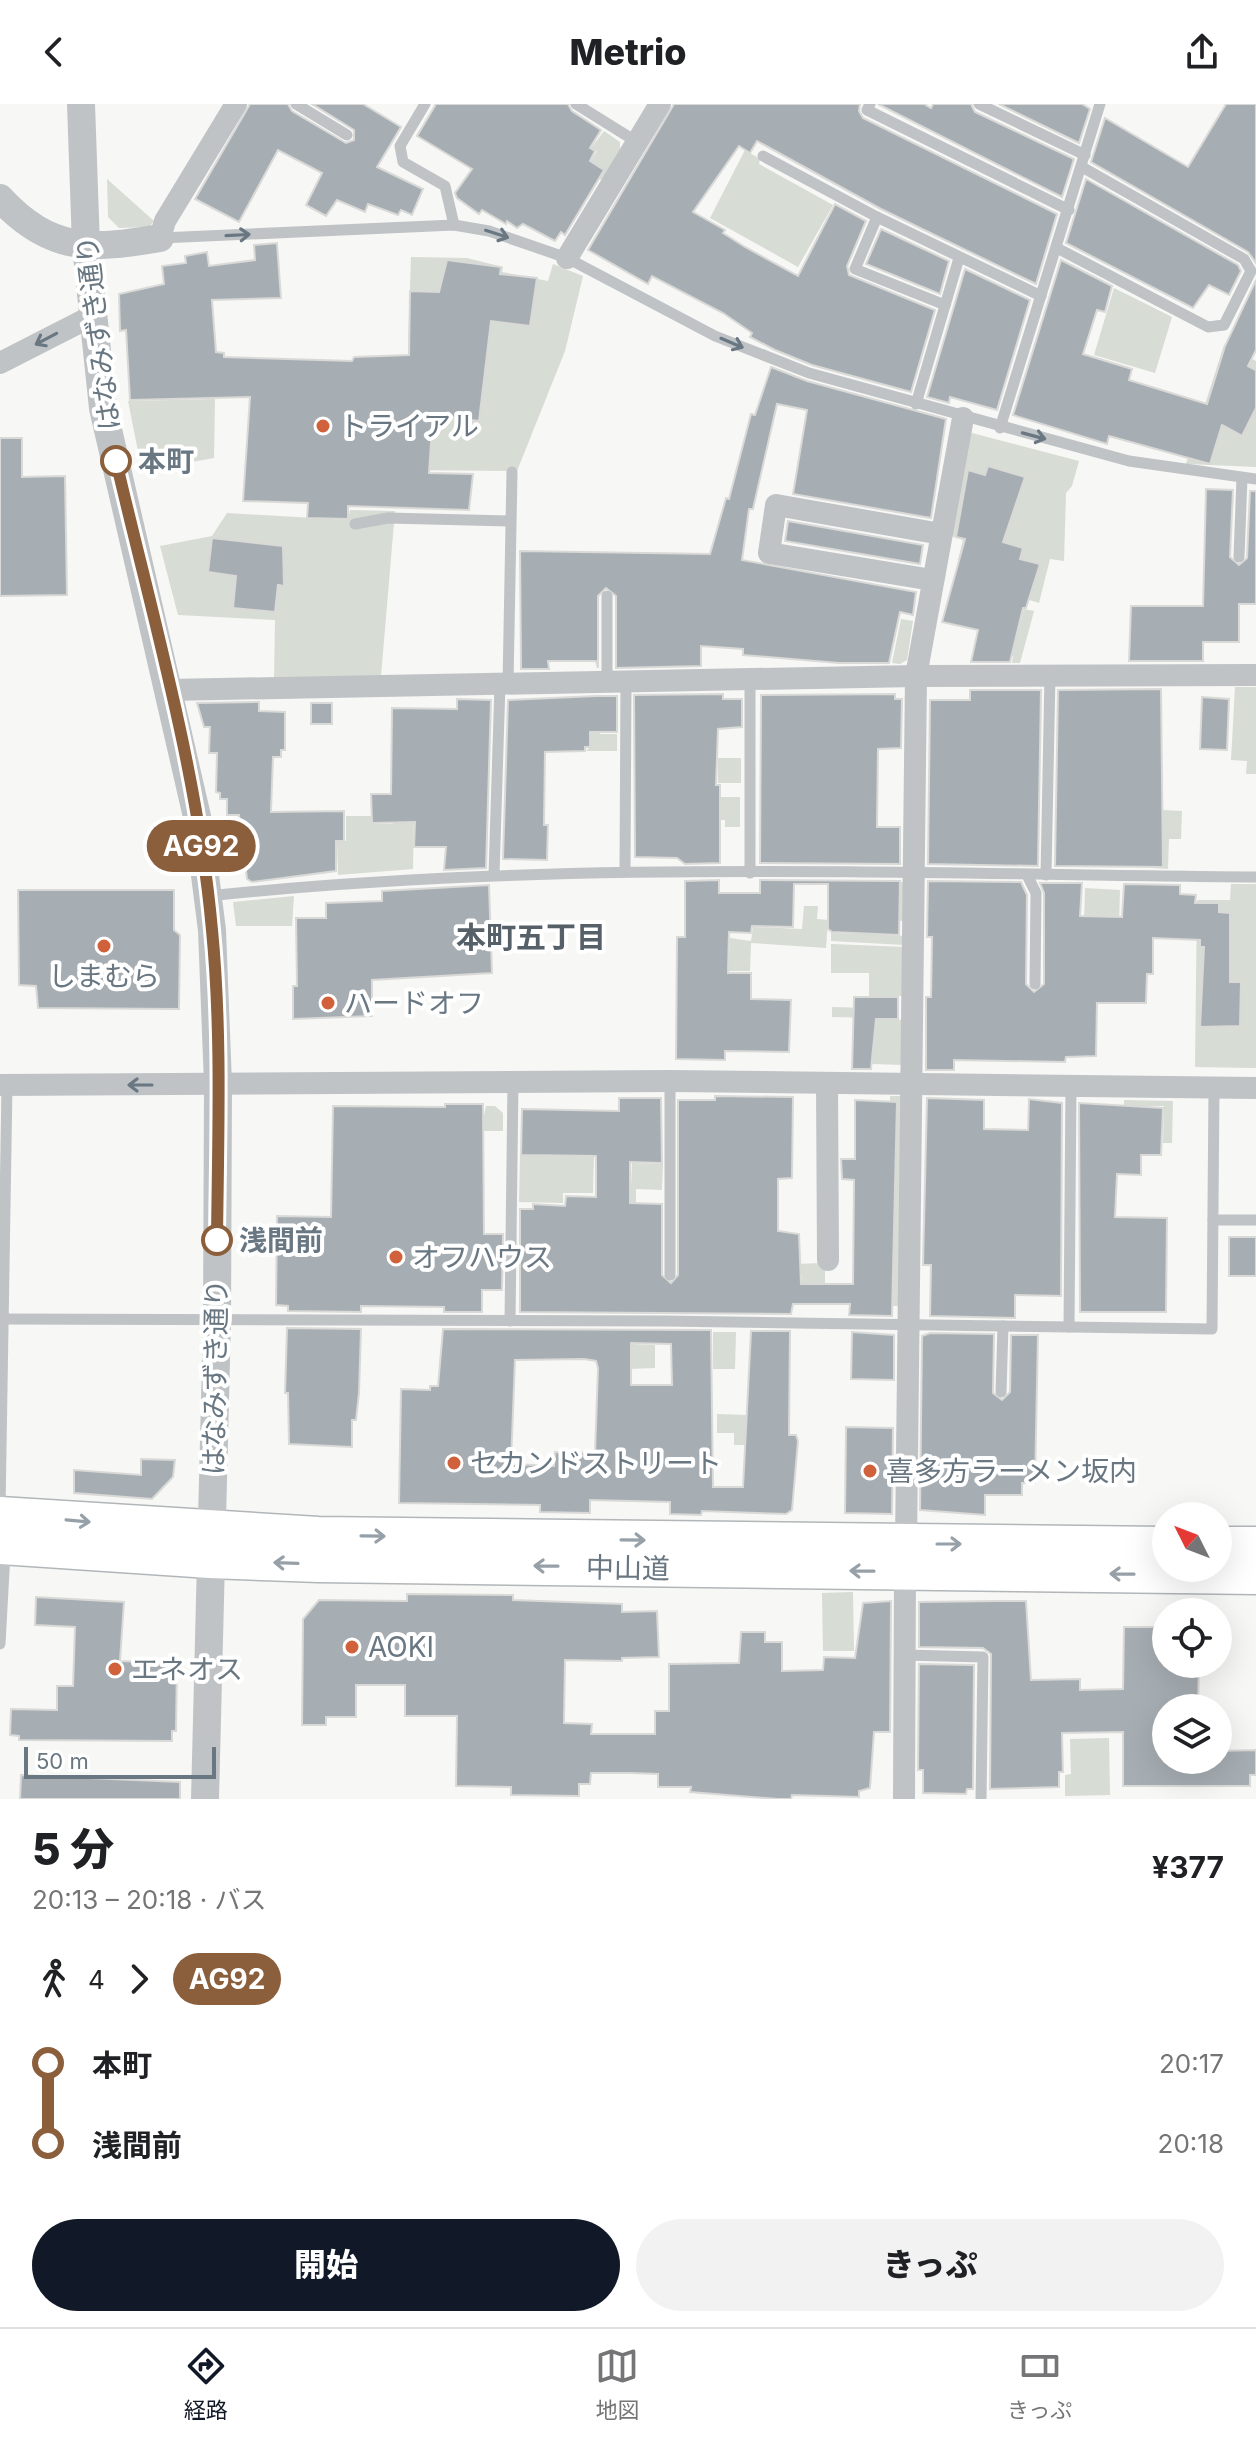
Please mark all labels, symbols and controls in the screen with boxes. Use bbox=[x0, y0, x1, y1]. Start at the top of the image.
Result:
icon: back bbox=[32, 30, 76, 74]
text: Metrio bbox=[569, 30, 687, 74]
icon: share bbox=[1180, 30, 1224, 74]
one-way arrow bbox=[224, 227, 251, 242]
one-way arrow bbox=[484, 228, 509, 243]
street label: はなみずき通り bbox=[69, 234, 127, 432]
one-way arrow bbox=[34, 332, 58, 348]
one-way arrow bbox=[719, 337, 744, 352]
place label: トライアル bbox=[339, 409, 479, 443]
marker: トライアル bbox=[314, 417, 332, 435]
one-way arrow bbox=[1020, 430, 1046, 445]
place label: 本町 bbox=[138, 444, 194, 478]
marker: 本町 bbox=[101, 446, 131, 476]
line badge: AG92 bbox=[145, 820, 257, 872]
text: AG92 bbox=[163, 829, 239, 863]
district label: 本町五丁目 bbox=[456, 919, 606, 955]
marker: しまむら bbox=[95, 937, 113, 955]
place label: しまむら bbox=[48, 959, 160, 993]
place label: ハードオフ bbox=[344, 986, 484, 1020]
marker: ハードオフ bbox=[319, 994, 337, 1012]
one-way arrow bbox=[127, 1077, 154, 1093]
place label: 浅間前 bbox=[239, 1223, 323, 1257]
marker: 浅間前 bbox=[202, 1225, 232, 1255]
place label: オフハウス bbox=[412, 1240, 552, 1274]
marker: オフハウス bbox=[387, 1248, 405, 1266]
street label: はなみずき通り bbox=[196, 1279, 234, 1475]
place label: セカンドストリート bbox=[470, 1446, 722, 1480]
marker: セカンドストリート bbox=[445, 1454, 463, 1472]
place label: 喜多方ラーメン坂内 bbox=[886, 1454, 1137, 1488]
marker: 喜多方ラーメン坂内 bbox=[861, 1462, 879, 1480]
north arrow bbox=[1152, 1502, 1232, 1582]
map controls bbox=[1152, 1502, 1232, 1774]
one-way arrow bbox=[64, 1514, 91, 1529]
one-way arrow bbox=[359, 1528, 386, 1544]
one-way arrow bbox=[619, 1532, 646, 1548]
one-way arrow bbox=[935, 1536, 962, 1552]
street label: 中山道 bbox=[586, 1550, 670, 1586]
one-way arrow bbox=[273, 1555, 300, 1570]
one-way arrow bbox=[533, 1559, 560, 1574]
one-way arrow bbox=[849, 1563, 876, 1578]
one-way arrow bbox=[1109, 1567, 1136, 1582]
button: locate bbox=[1152, 1598, 1232, 1678]
place label: AOKI bbox=[368, 1630, 434, 1664]
marker: AOKI bbox=[343, 1638, 361, 1656]
place label: エネオス bbox=[131, 1652, 243, 1686]
marker: エネオス bbox=[106, 1660, 124, 1678]
button: layers bbox=[1152, 1694, 1232, 1774]
scale bar bbox=[24, 1743, 216, 1779]
text: 50 m bbox=[36, 1748, 89, 1774]
text: 5 分 bbox=[32, 1822, 114, 1876]
text: ¥377 bbox=[1152, 1849, 1224, 1885]
text: 20:13 – 20:18 · バス bbox=[32, 1884, 267, 1915]
icon: walk bbox=[32, 1957, 76, 2001]
icon: forward bbox=[117, 1957, 161, 2001]
text: AG92 bbox=[189, 1962, 265, 1996]
text: 4 bbox=[88, 1964, 105, 1995]
text: 本町 bbox=[92, 2047, 152, 2083]
text: 20:17 bbox=[1159, 2048, 1224, 2079]
text: 浅間前 bbox=[92, 2127, 182, 2163]
text: 20:18 bbox=[1158, 2128, 1224, 2159]
button: 開始 bbox=[32, 2219, 620, 2311]
button: きっぷ bbox=[636, 2219, 1224, 2311]
tab: 経路 bbox=[184, 2344, 228, 2424]
tab: 地図 bbox=[595, 2344, 639, 2424]
tab: きっぷ bbox=[1007, 2344, 1072, 2424]

